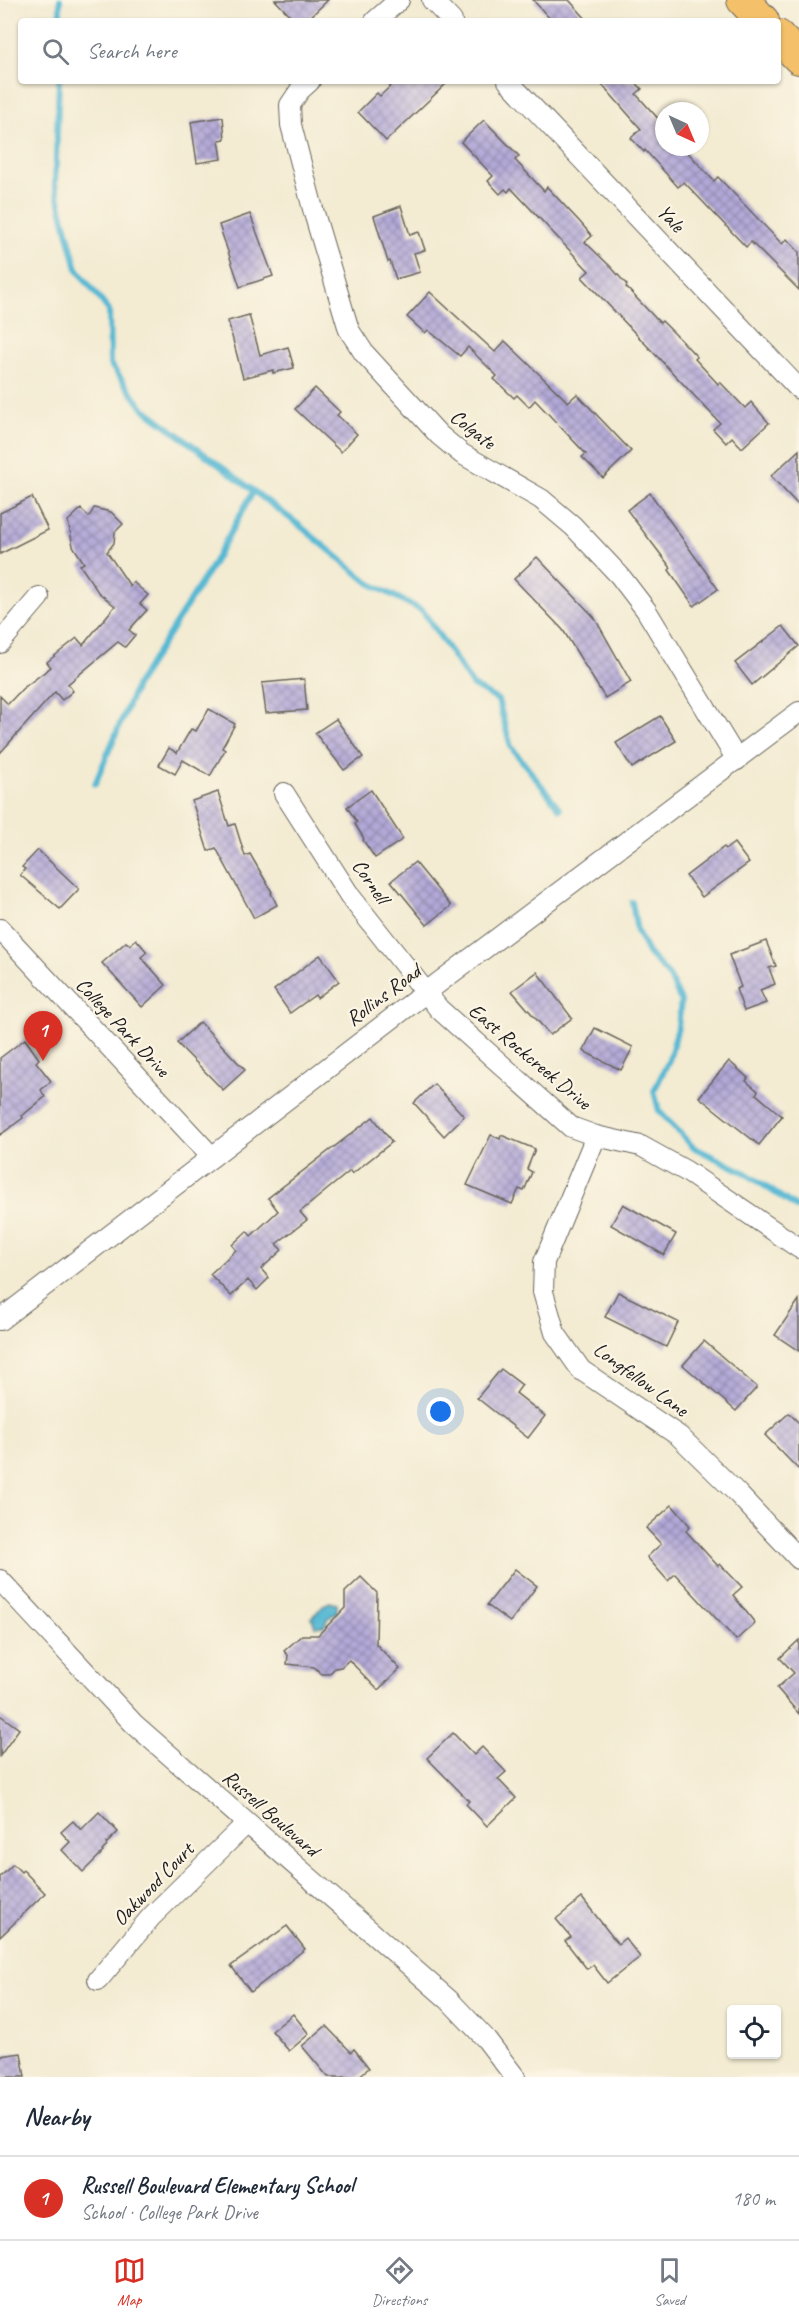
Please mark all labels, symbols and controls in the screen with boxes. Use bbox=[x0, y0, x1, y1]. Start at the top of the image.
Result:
search box bbox=[18, 18, 781, 84]
icon: search bbox=[39, 35, 72, 68]
text: Search here bbox=[87, 37, 177, 65]
north arrow bbox=[655, 102, 709, 156]
street label: Yale bbox=[652, 199, 691, 238]
street label: Colgate bbox=[445, 403, 502, 456]
street label: Cornell bbox=[347, 854, 397, 911]
street label: Rollins Road bbox=[340, 956, 429, 1032]
street label: College Park Drive bbox=[70, 972, 176, 1083]
street label: East Rockcreek Drive bbox=[463, 997, 598, 1116]
pin: 1 bbox=[24, 1012, 63, 1061]
street label: Longfellow Lane bbox=[588, 1336, 695, 1423]
your location bbox=[426, 1397, 455, 1426]
street label: Russell Boulevard bbox=[217, 1764, 327, 1864]
street label: Oakwood Court bbox=[107, 1835, 201, 1931]
map controls bbox=[727, 2005, 781, 2059]
button: locate bbox=[727, 2005, 781, 2059]
text: Nearby bbox=[24, 2100, 89, 2133]
text: Russell Boulevard Elementary School bbox=[81, 2172, 354, 2200]
text: 1 bbox=[39, 2186, 48, 2211]
text: 180 m bbox=[732, 2186, 775, 2211]
text: School · College Park Drive bbox=[81, 2200, 258, 2225]
tab: Map bbox=[113, 2254, 146, 2310]
tab: Directions bbox=[372, 2254, 427, 2310]
tab: Saved bbox=[653, 2254, 686, 2310]

